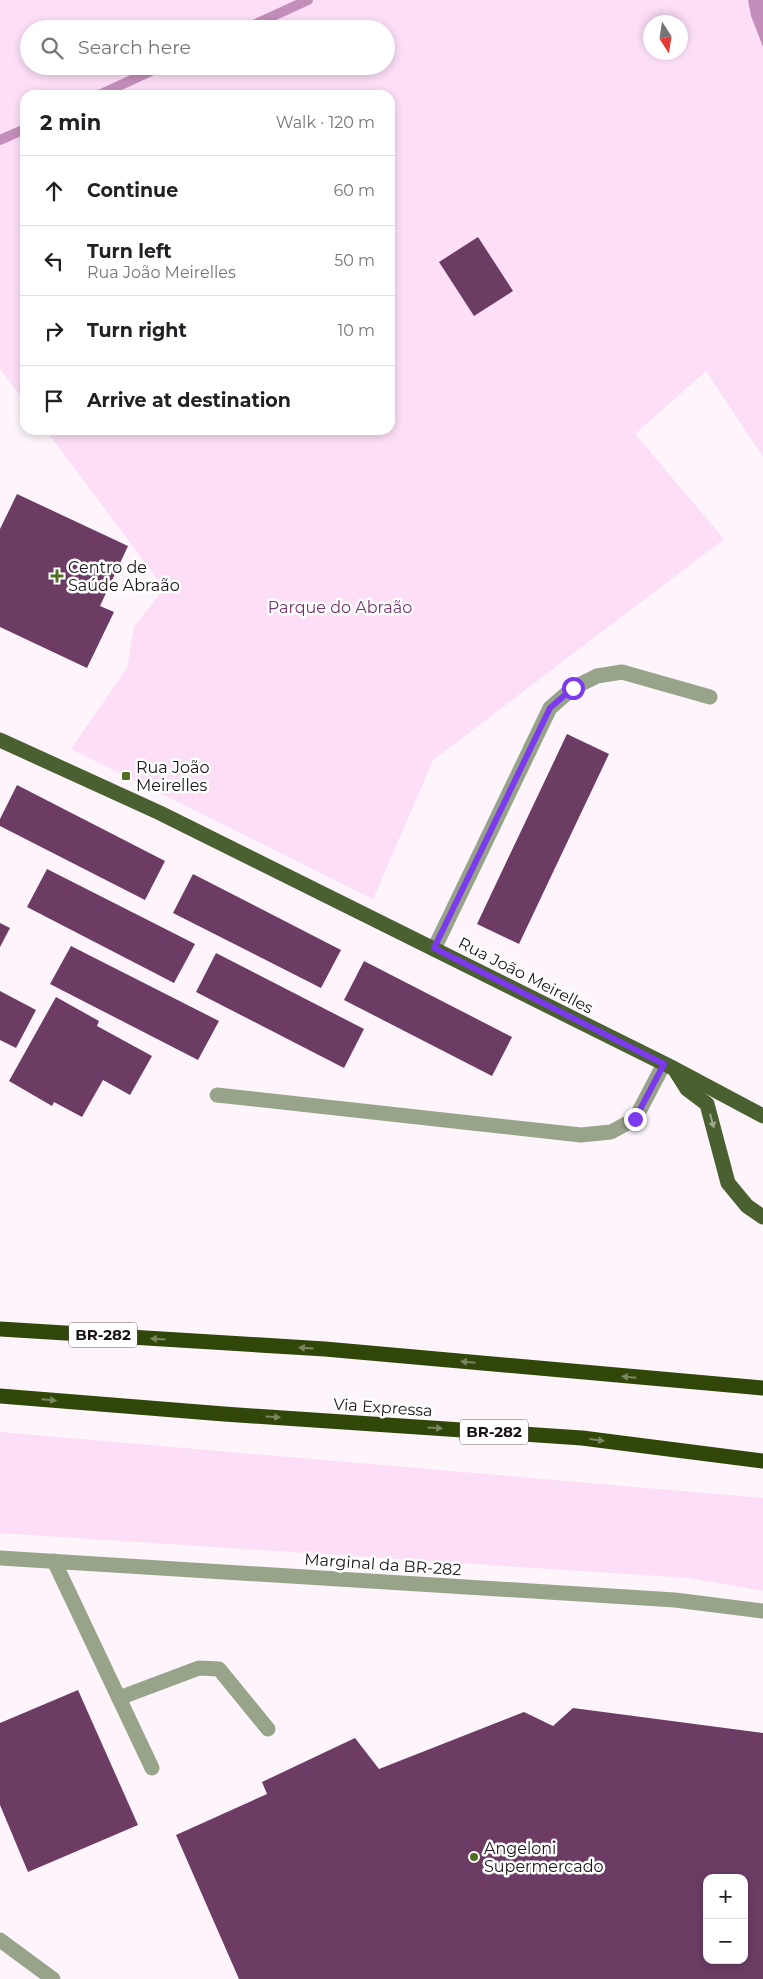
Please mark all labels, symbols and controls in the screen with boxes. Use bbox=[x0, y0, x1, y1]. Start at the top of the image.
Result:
north arrow bbox=[643, 15, 688, 60]
search box bbox=[20, 20, 395, 75]
icon: search bbox=[38, 34, 66, 62]
text: Search here bbox=[78, 36, 191, 59]
text: 2 min bbox=[40, 110, 101, 135]
text: Walk · 120 m bbox=[276, 113, 375, 132]
icon: ahead bbox=[40, 177, 68, 205]
text: Continue bbox=[87, 179, 178, 202]
text: 60 m bbox=[333, 181, 375, 200]
text: Turn left bbox=[87, 240, 172, 263]
icon: left bbox=[40, 247, 68, 275]
text: 50 m bbox=[334, 251, 375, 270]
text: Rua João Meirelles bbox=[87, 263, 236, 282]
icon: right bbox=[40, 317, 68, 345]
text: Turn right bbox=[87, 319, 187, 342]
text: 10 m bbox=[337, 321, 375, 340]
icon: arrive bbox=[40, 387, 68, 415]
text: Arrive at destination bbox=[87, 389, 291, 412]
place label: Centro de Saúde Abraão bbox=[68, 558, 180, 595]
marker: Centro de Saúde Abraão bbox=[50, 569, 64, 583]
park label: Parque do Abraão bbox=[268, 598, 412, 617]
route start bbox=[562, 677, 585, 700]
place label: Rua João Meirelles bbox=[136, 758, 209, 795]
marker: Rua João Meirelles bbox=[120, 770, 132, 782]
street label: Rua João Meirelles bbox=[455, 933, 597, 1018]
route end bbox=[624, 1108, 647, 1131]
one-way arrow bbox=[708, 1114, 716, 1129]
road number: BR-282 bbox=[69, 1322, 137, 1348]
one-way arrow bbox=[149, 1334, 165, 1342]
one-way arrow bbox=[297, 1343, 313, 1351]
one-way arrow bbox=[459, 1358, 475, 1366]
one-way arrow bbox=[621, 1373, 637, 1381]
street label: Via Expressa bbox=[333, 1395, 433, 1420]
one-way arrow bbox=[41, 1396, 57, 1404]
one-way arrow bbox=[265, 1414, 281, 1422]
road number: BR-282 bbox=[460, 1420, 528, 1444]
one-way arrow bbox=[427, 1424, 443, 1432]
one-way arrow bbox=[589, 1436, 605, 1444]
street label: Marginal da BR-282 bbox=[304, 1550, 462, 1579]
place label: Angeloni Supermercado bbox=[484, 1839, 604, 1876]
marker: Angeloni Supermercado bbox=[468, 1851, 480, 1863]
map controls bbox=[703, 1874, 748, 1964]
button: + bbox=[703, 1874, 748, 1919]
button: − bbox=[703, 1919, 748, 1964]

